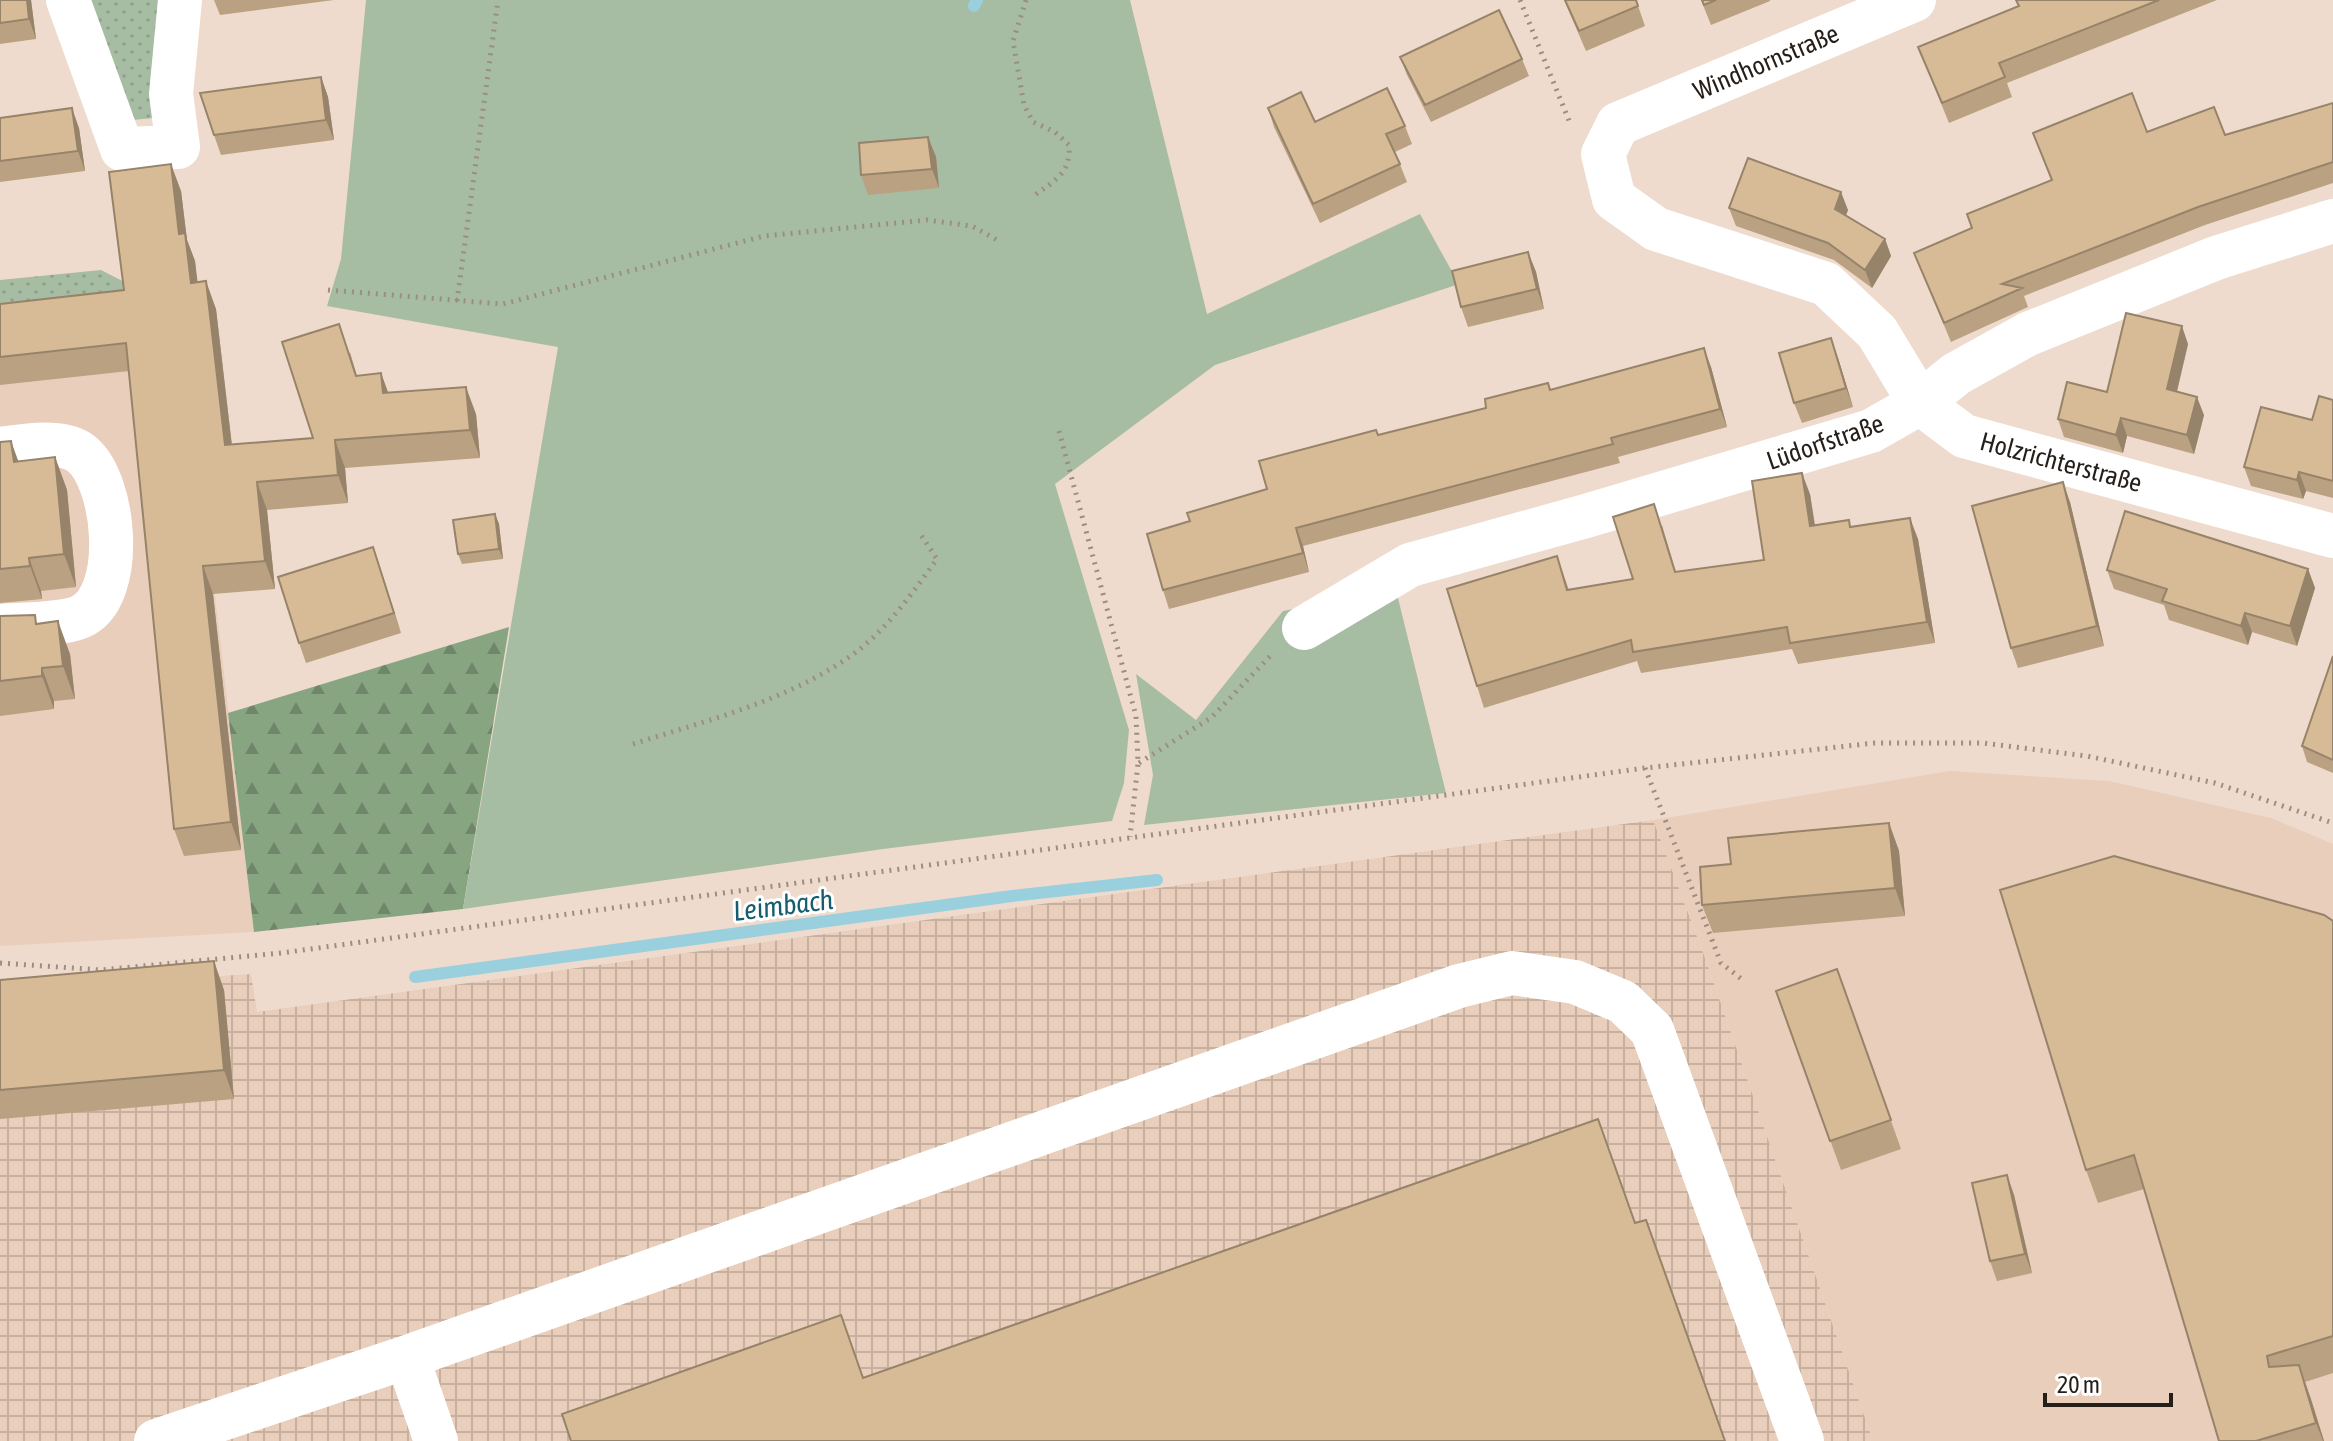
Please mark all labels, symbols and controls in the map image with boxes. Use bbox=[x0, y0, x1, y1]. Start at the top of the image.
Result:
street label: Windhornstraße bbox=[1689, 18, 1843, 106]
street label: Lüdorfstraße bbox=[1763, 408, 1887, 476]
street label: Holzrichterstraße bbox=[1977, 426, 2145, 498]
water label: Leimbach bbox=[731, 883, 835, 927]
scale bar bbox=[2045, 1357, 2171, 1407]
text: 20 m bbox=[2057, 1371, 2100, 1398]

